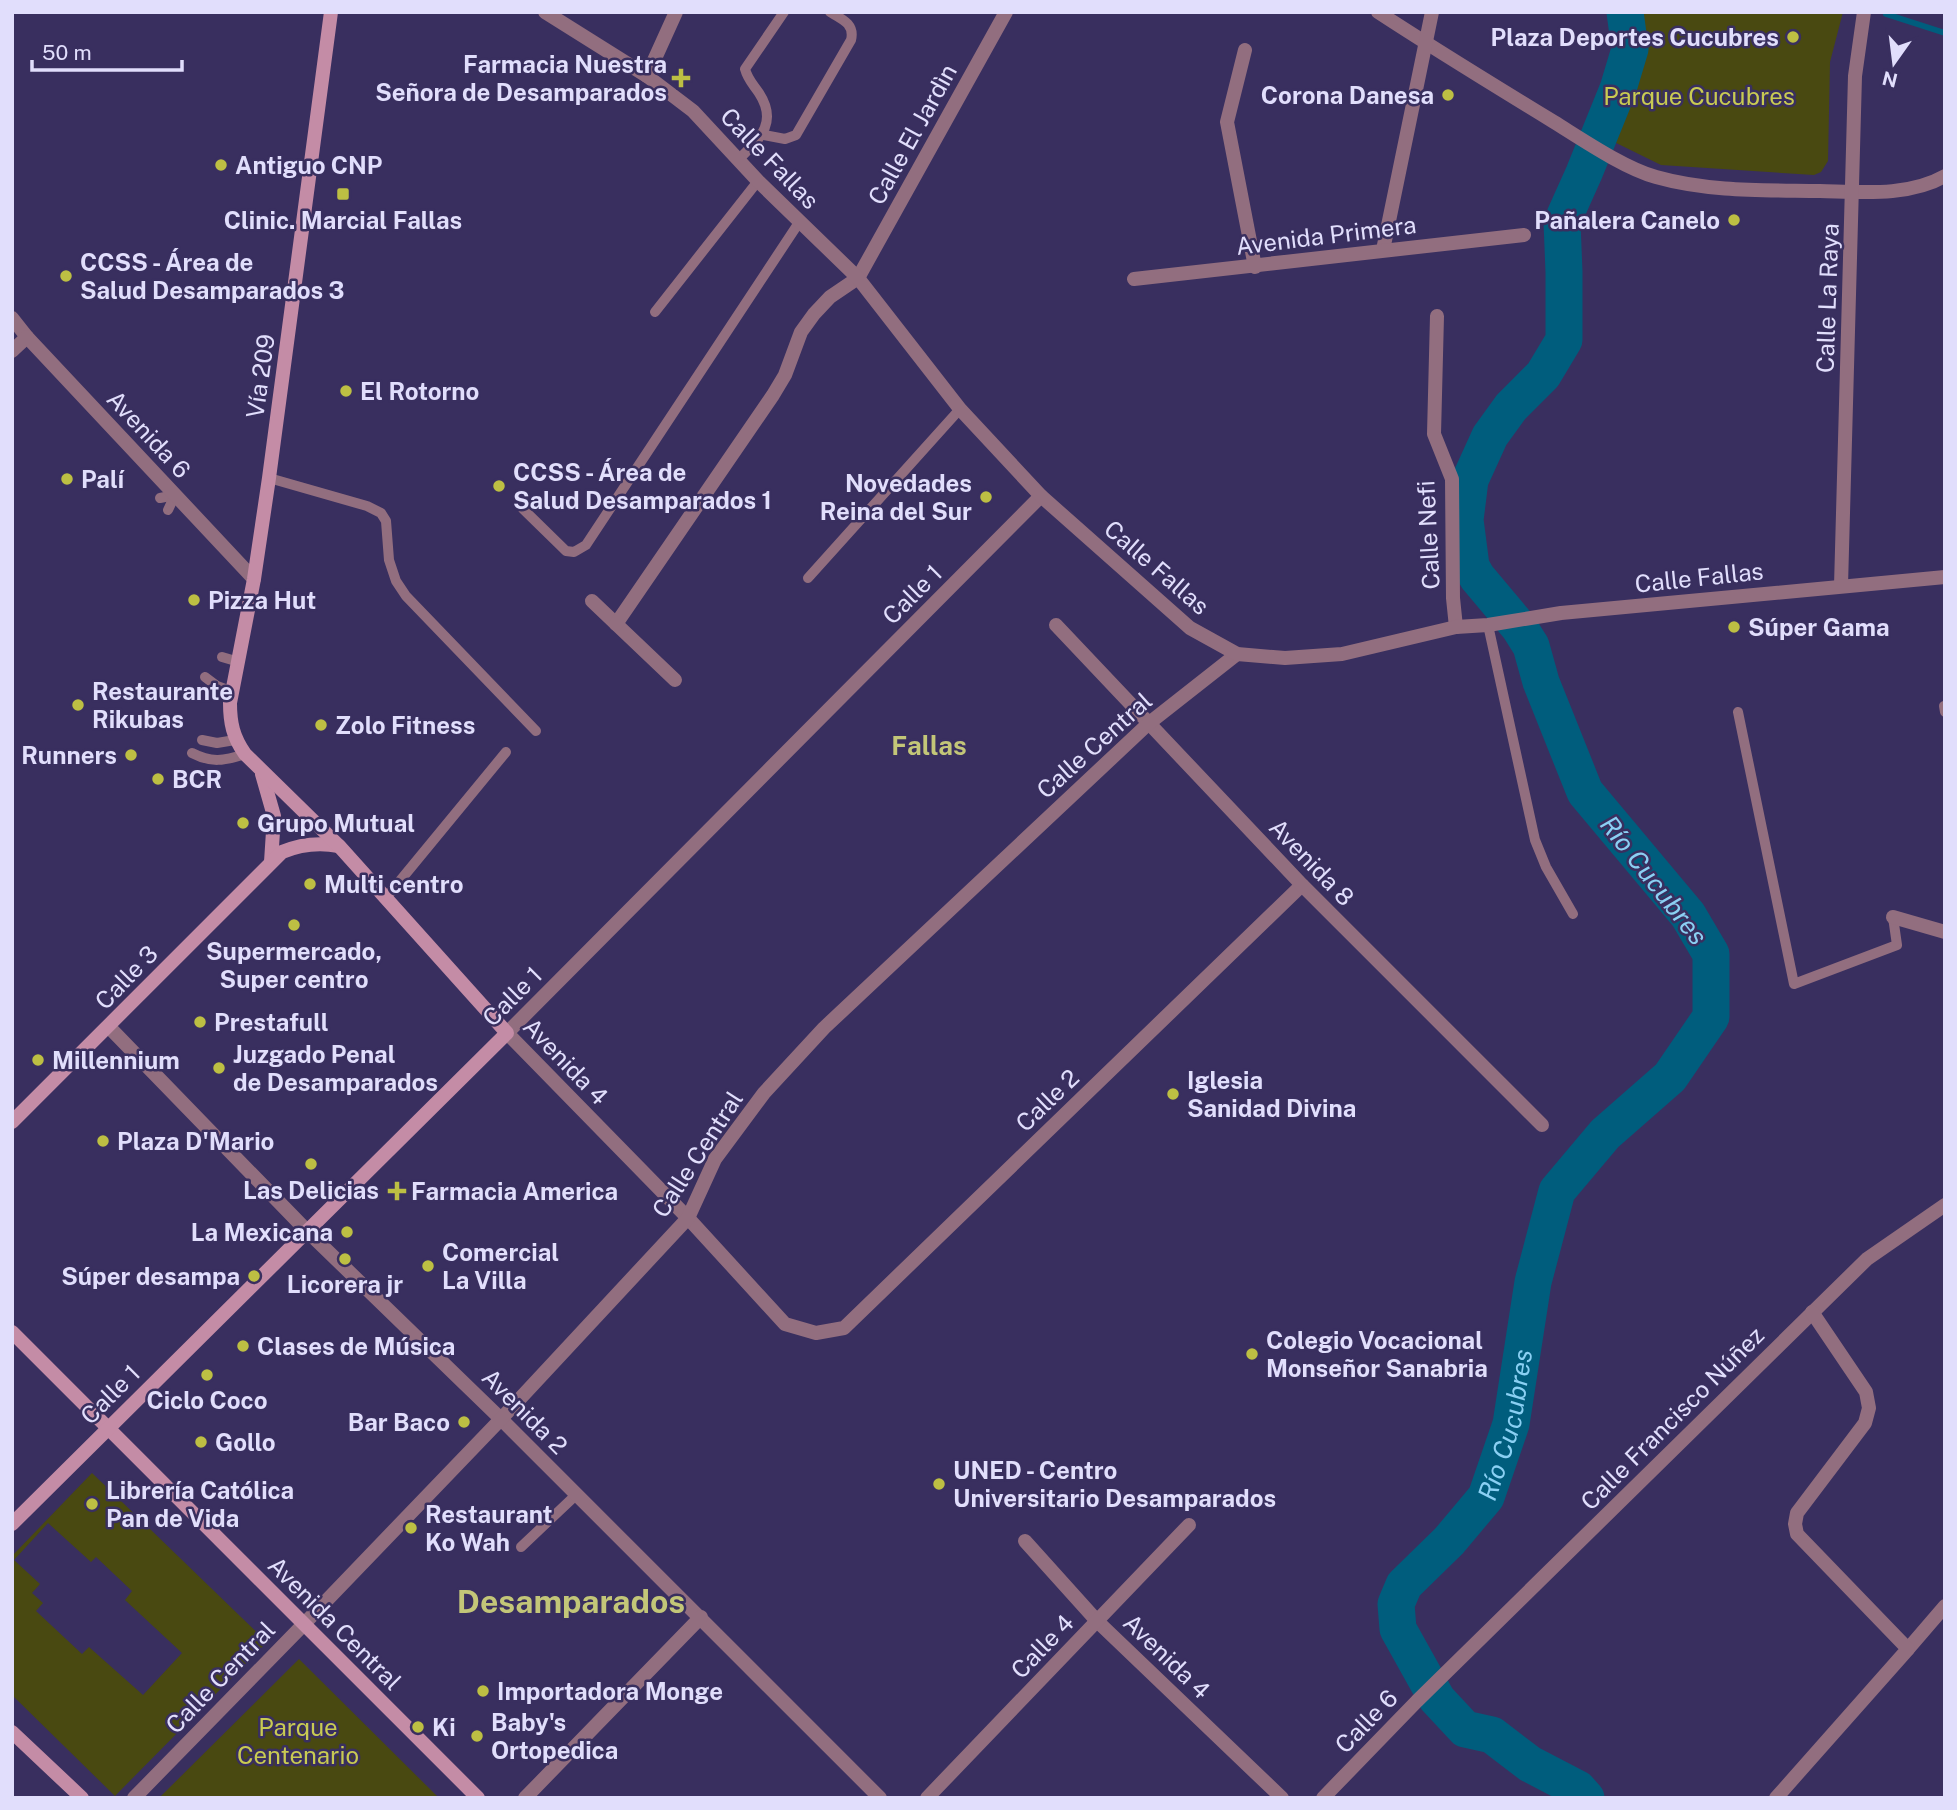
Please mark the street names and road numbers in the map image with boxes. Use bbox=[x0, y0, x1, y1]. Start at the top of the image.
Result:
street label: Calle El Jardìn bbox=[862, 59, 962, 209]
street label: Calle Fallas bbox=[715, 102, 825, 214]
street label: Avenida Primera bbox=[1234, 210, 1418, 260]
street label: Calle La Raya bbox=[1810, 223, 1844, 373]
street label: Vía 209 bbox=[240, 332, 280, 420]
street label: Avenida 6 bbox=[102, 385, 196, 483]
street label: Calle Nefi bbox=[1411, 480, 1445, 590]
street label: Calle Fallas bbox=[1099, 514, 1215, 620]
street label: Calle Fallas bbox=[1633, 556, 1765, 598]
street label: Calle 1 bbox=[877, 559, 947, 629]
street label: Calle Central bbox=[1031, 686, 1157, 804]
street label: Avenida 8 bbox=[1264, 813, 1360, 911]
street label: Calle 3 bbox=[89, 939, 163, 1015]
street label: Calle 1 bbox=[477, 961, 547, 1031]
street label: Avenida 4 bbox=[518, 1012, 614, 1110]
street label: Calle 2 bbox=[1010, 1063, 1084, 1137]
street label: Calle Central bbox=[646, 1086, 748, 1222]
street label: Calle Francisco Núñez bbox=[1575, 1321, 1769, 1515]
street label: Calle 1 bbox=[75, 1359, 145, 1429]
street label: Avenida 2 bbox=[477, 1363, 573, 1459]
street label: Avenida Central bbox=[263, 1551, 407, 1695]
street label: Calle 4 bbox=[1005, 1608, 1079, 1684]
street label: Avenida 4 bbox=[1118, 1608, 1216, 1704]
street label: Calle Central bbox=[160, 1615, 280, 1739]
street label: Calle 6 bbox=[1329, 1683, 1403, 1759]

